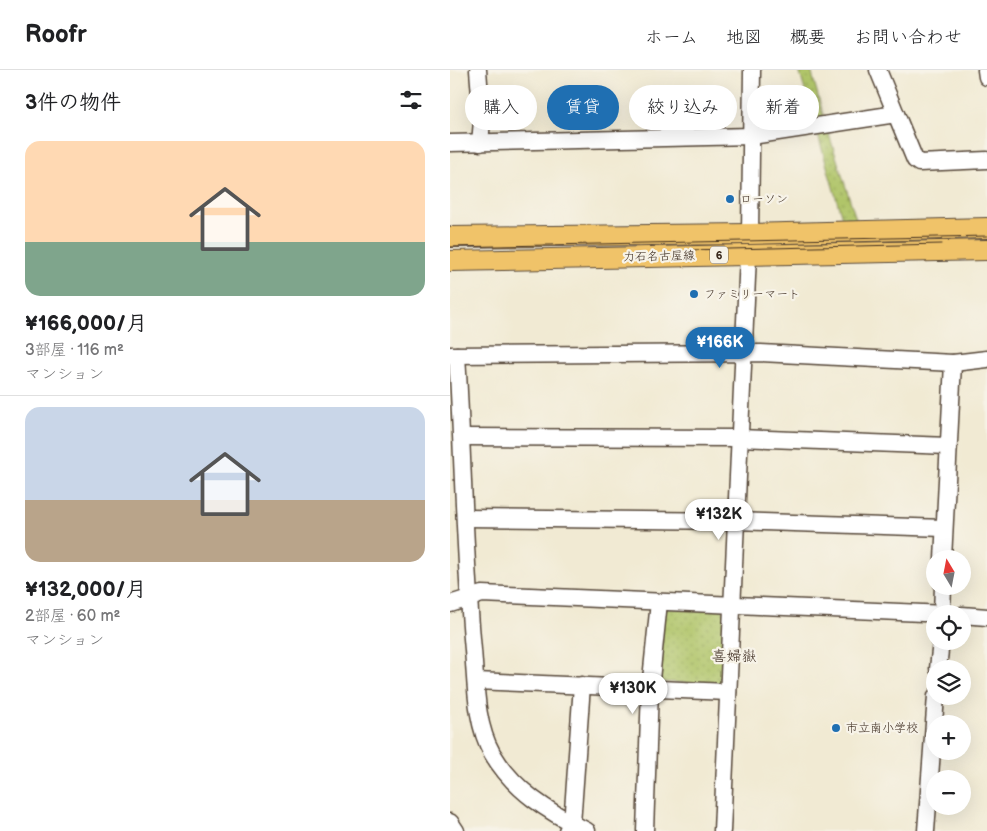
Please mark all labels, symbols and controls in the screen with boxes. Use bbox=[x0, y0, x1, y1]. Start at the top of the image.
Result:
text: Roofr bbox=[25, 20, 87, 49]
text: ホーム bbox=[645, 27, 698, 48]
text: 地図 bbox=[726, 27, 762, 48]
text: 概要 bbox=[790, 27, 826, 48]
text: お問い合わせ bbox=[854, 27, 962, 48]
chip: 購入 bbox=[465, 85, 537, 130]
chip: 賃貸 bbox=[547, 85, 619, 130]
chip: 絞り込み bbox=[629, 85, 737, 130]
chip: 新着 bbox=[747, 85, 819, 130]
icon: filters bbox=[397, 86, 425, 114]
text: 3件の物件 bbox=[25, 90, 121, 115]
icon: home bbox=[180, 174, 270, 264]
place label: ローソン bbox=[740, 192, 788, 207]
marker: ローソン bbox=[724, 193, 736, 205]
road number: 6 bbox=[710, 246, 728, 264]
street label: 力石名古屋線 bbox=[623, 248, 695, 265]
place label: ファミリーマート bbox=[704, 287, 800, 302]
marker: ファミリーマート bbox=[688, 288, 700, 300]
text: ¥166,000/月 bbox=[25, 311, 147, 336]
pin: ¥166K bbox=[685, 326, 755, 369]
text: ¥166K bbox=[697, 333, 743, 352]
text: 3部屋 · 116 m² bbox=[25, 341, 124, 360]
text: マンション bbox=[25, 365, 104, 384]
icon: home bbox=[180, 439, 270, 529]
pin: ¥132K bbox=[684, 498, 754, 541]
text: ¥132K bbox=[696, 505, 742, 524]
north arrow bbox=[926, 550, 971, 595]
map controls bbox=[926, 550, 971, 815]
text: ¥132,000/月 bbox=[25, 577, 147, 602]
button: locate bbox=[926, 605, 971, 650]
text: 2部屋 · 60 m² bbox=[25, 607, 121, 626]
text: マンション bbox=[25, 631, 104, 650]
district label: 喜婦嶽 bbox=[711, 647, 757, 666]
button: layers bbox=[926, 660, 971, 705]
pin: ¥130K bbox=[598, 672, 668, 715]
text: ¥130K bbox=[610, 679, 656, 698]
button: + bbox=[926, 715, 971, 760]
place label: 市立南小学校 bbox=[846, 721, 918, 736]
marker: 市立南小学校 bbox=[830, 722, 842, 734]
button: − bbox=[926, 770, 971, 815]

